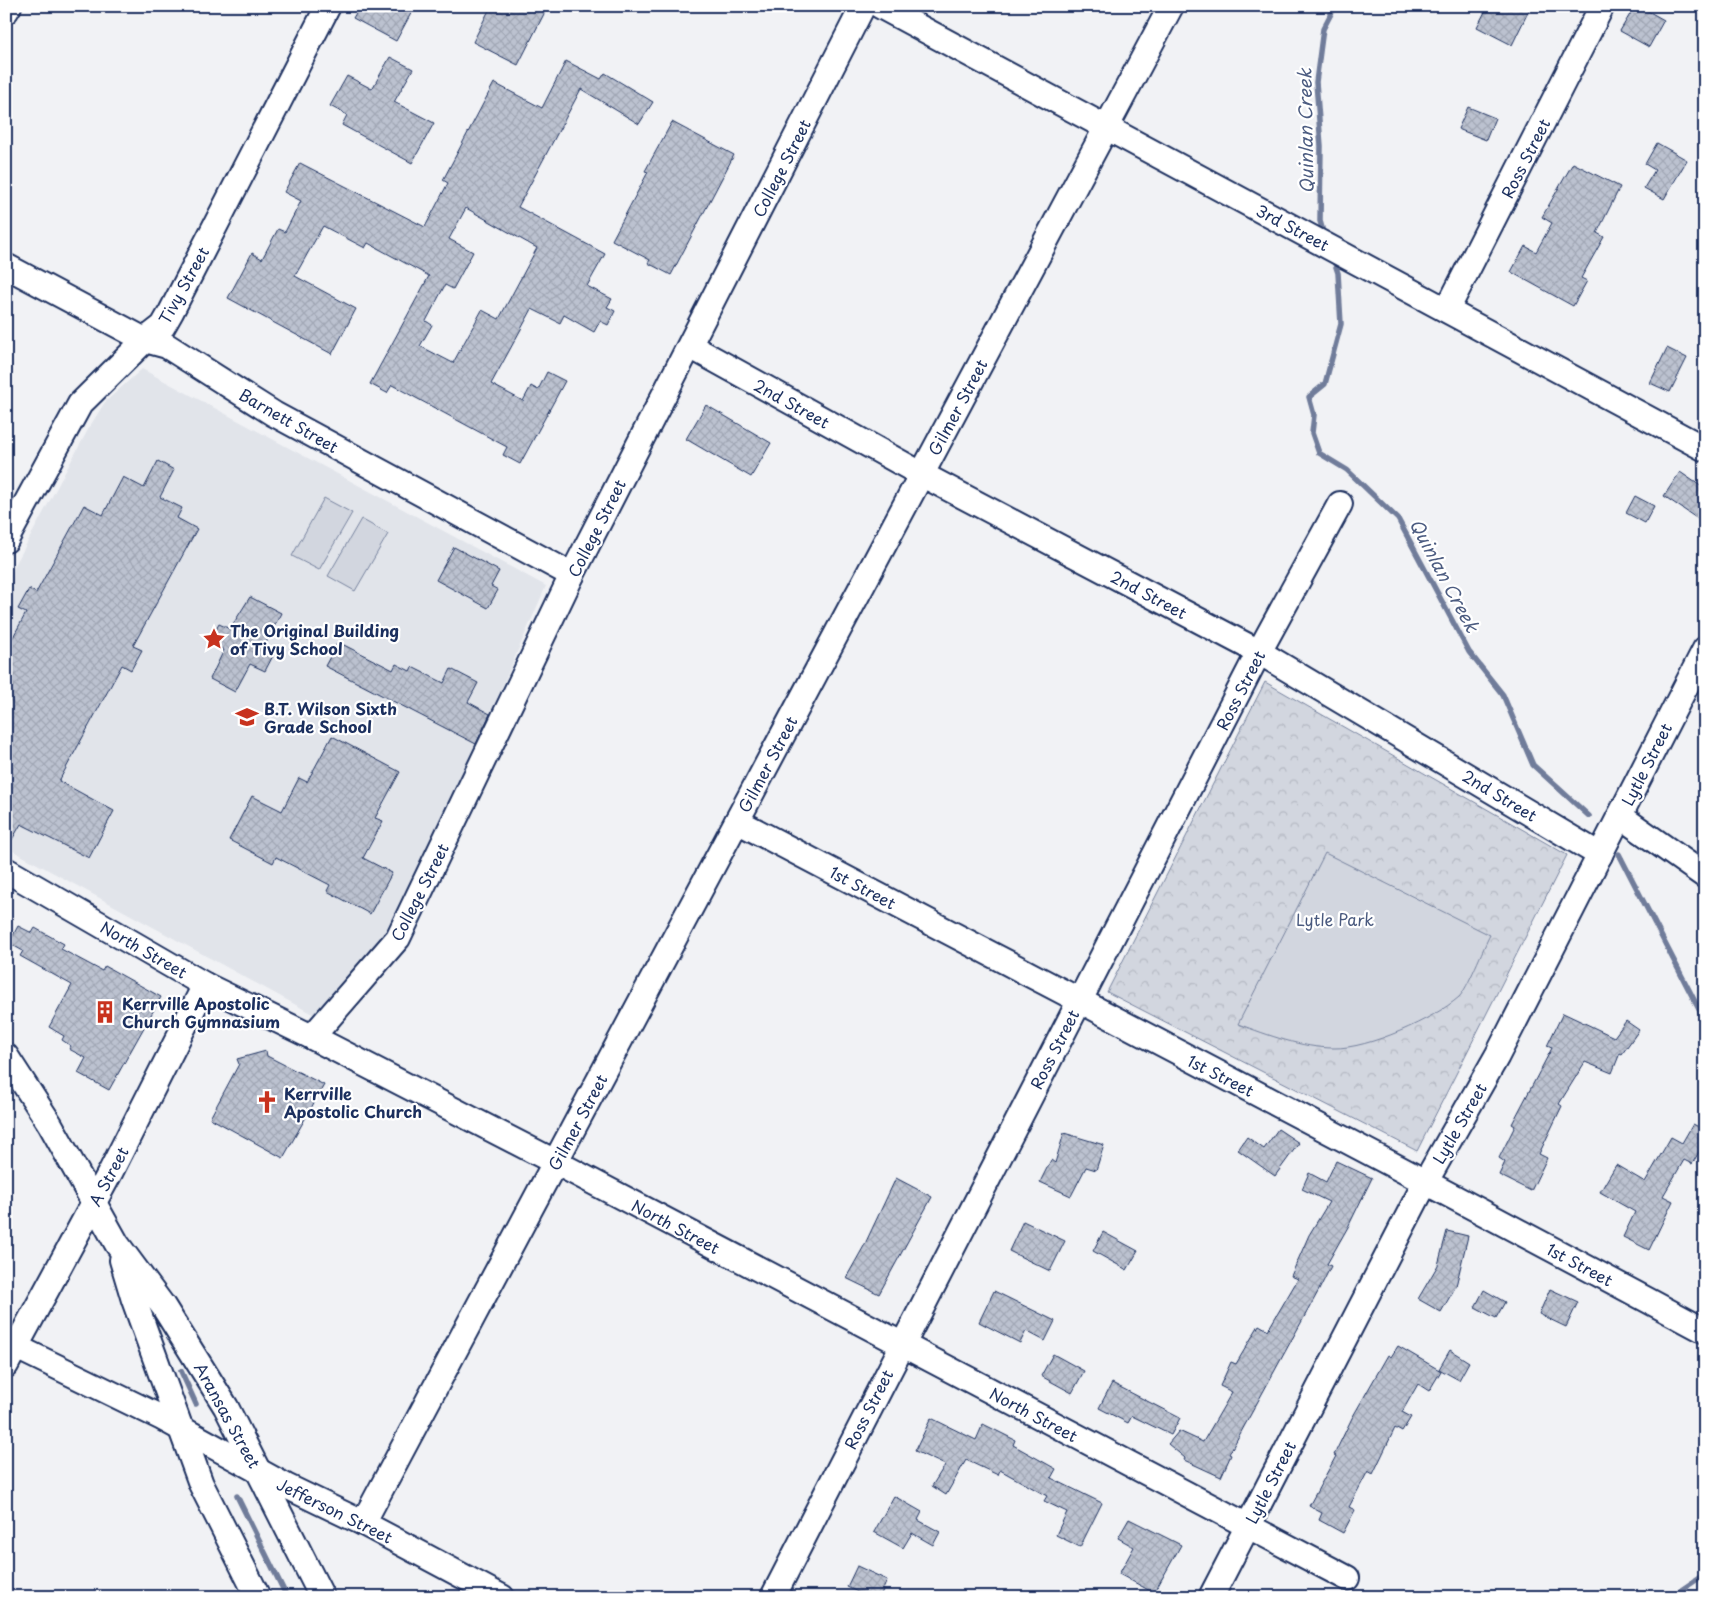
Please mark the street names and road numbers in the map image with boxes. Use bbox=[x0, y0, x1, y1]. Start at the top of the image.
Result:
street label: College Street bbox=[746, 114, 816, 221]
street label: Ross Street bbox=[1495, 114, 1556, 202]
street label: 3rd Street bbox=[1252, 198, 1334, 256]
street label: Tivy Street bbox=[152, 242, 214, 328]
street label: Gilmer Street bbox=[922, 354, 993, 459]
street label: 2nd Street bbox=[750, 372, 835, 434]
street label: Barnett Street bbox=[235, 382, 344, 458]
street label: College Street bbox=[561, 474, 631, 581]
street label: 2nd Street bbox=[1107, 564, 1192, 624]
street label: Ross Street bbox=[1210, 646, 1271, 734]
street label: Gilmer Street bbox=[732, 711, 803, 816]
street label: Lytle Street bbox=[1615, 718, 1677, 810]
street label: 2nd Street bbox=[1458, 763, 1542, 827]
street label: College Street bbox=[384, 838, 454, 945]
street label: 1st Street bbox=[826, 860, 901, 915]
street label: North Street bbox=[96, 914, 192, 984]
street label: Ross Street bbox=[1024, 1005, 1085, 1093]
street label: 1st Street bbox=[1183, 1048, 1259, 1102]
street label: Gilmer Street bbox=[542, 1069, 613, 1174]
street label: Lytle Street bbox=[1426, 1078, 1492, 1168]
street label: A Street bbox=[82, 1142, 134, 1210]
street label: North Street bbox=[628, 1193, 725, 1259]
street label: 1st Street bbox=[1543, 1237, 1618, 1292]
street label: Aransas Street bbox=[189, 1358, 267, 1473]
street label: Ross Street bbox=[838, 1365, 899, 1453]
street label: North Street bbox=[986, 1381, 1083, 1447]
street label: Lytle Street bbox=[1239, 1436, 1301, 1528]
street label: Jefferson Street bbox=[273, 1472, 397, 1549]

